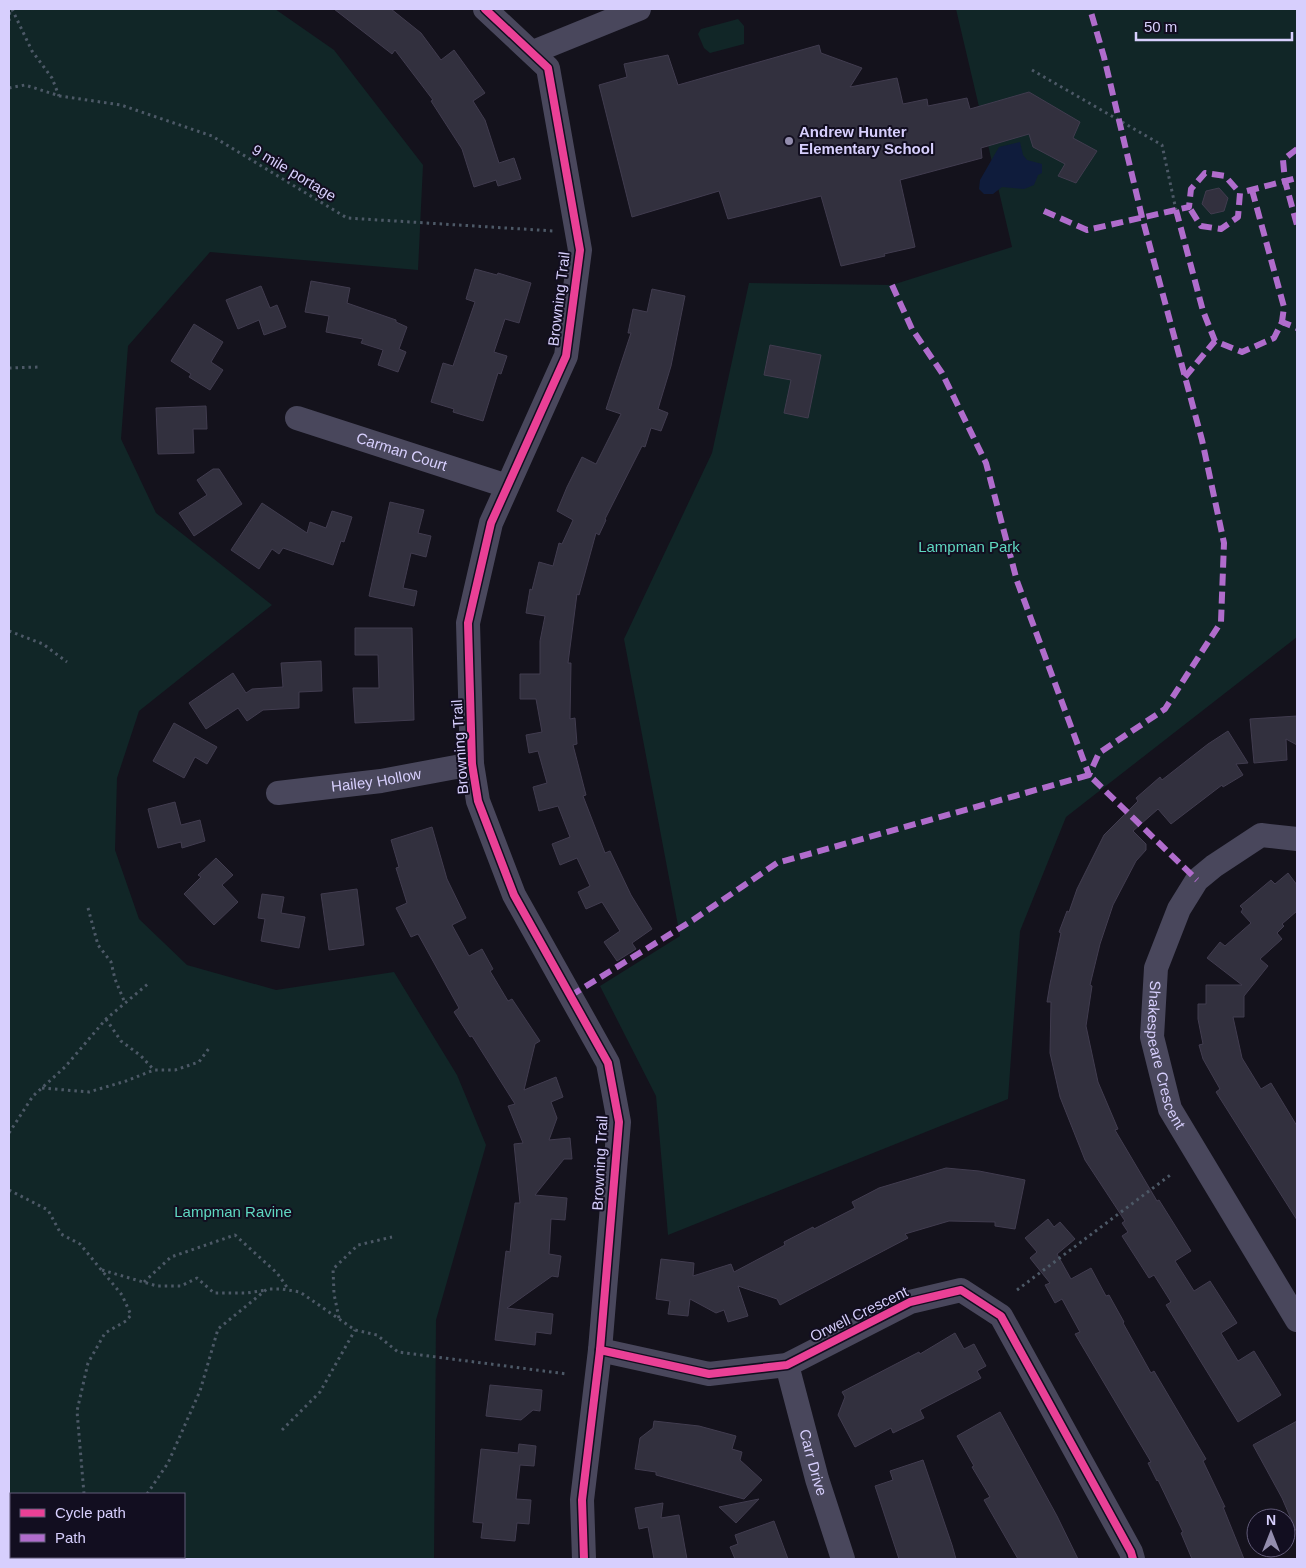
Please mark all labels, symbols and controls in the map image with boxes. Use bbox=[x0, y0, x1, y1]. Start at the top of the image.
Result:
scale bar bbox=[1136, 10, 1292, 42]
text: 50 m bbox=[1144, 18, 1177, 35]
place label: Andrew Hunter Elementary School bbox=[799, 123, 934, 157]
marker: Andrew Hunter Elementary School bbox=[783, 135, 795, 147]
street label: 9 mile portage bbox=[249, 141, 339, 204]
street label: Browning Trail bbox=[544, 251, 573, 347]
street label: Carman Court bbox=[354, 429, 450, 474]
park label: Lampman Park bbox=[918, 538, 1020, 555]
street label: Browning Trail bbox=[448, 699, 471, 795]
street label: Hailey Hollow bbox=[330, 765, 423, 795]
street label: Shakespeare Crescent bbox=[1144, 980, 1189, 1133]
street label: Browning Trail bbox=[589, 1115, 610, 1211]
park label: Lampman Ravine bbox=[174, 1203, 292, 1220]
street label: Orwell Crescent bbox=[807, 1282, 911, 1345]
street label: Carr Drive bbox=[796, 1427, 831, 1498]
legend bbox=[10, 1493, 185, 1558]
text: Cycle path bbox=[55, 1504, 126, 1521]
north arrow bbox=[1246, 1508, 1296, 1558]
text: N bbox=[1266, 1512, 1276, 1528]
text: Path bbox=[55, 1529, 86, 1546]

